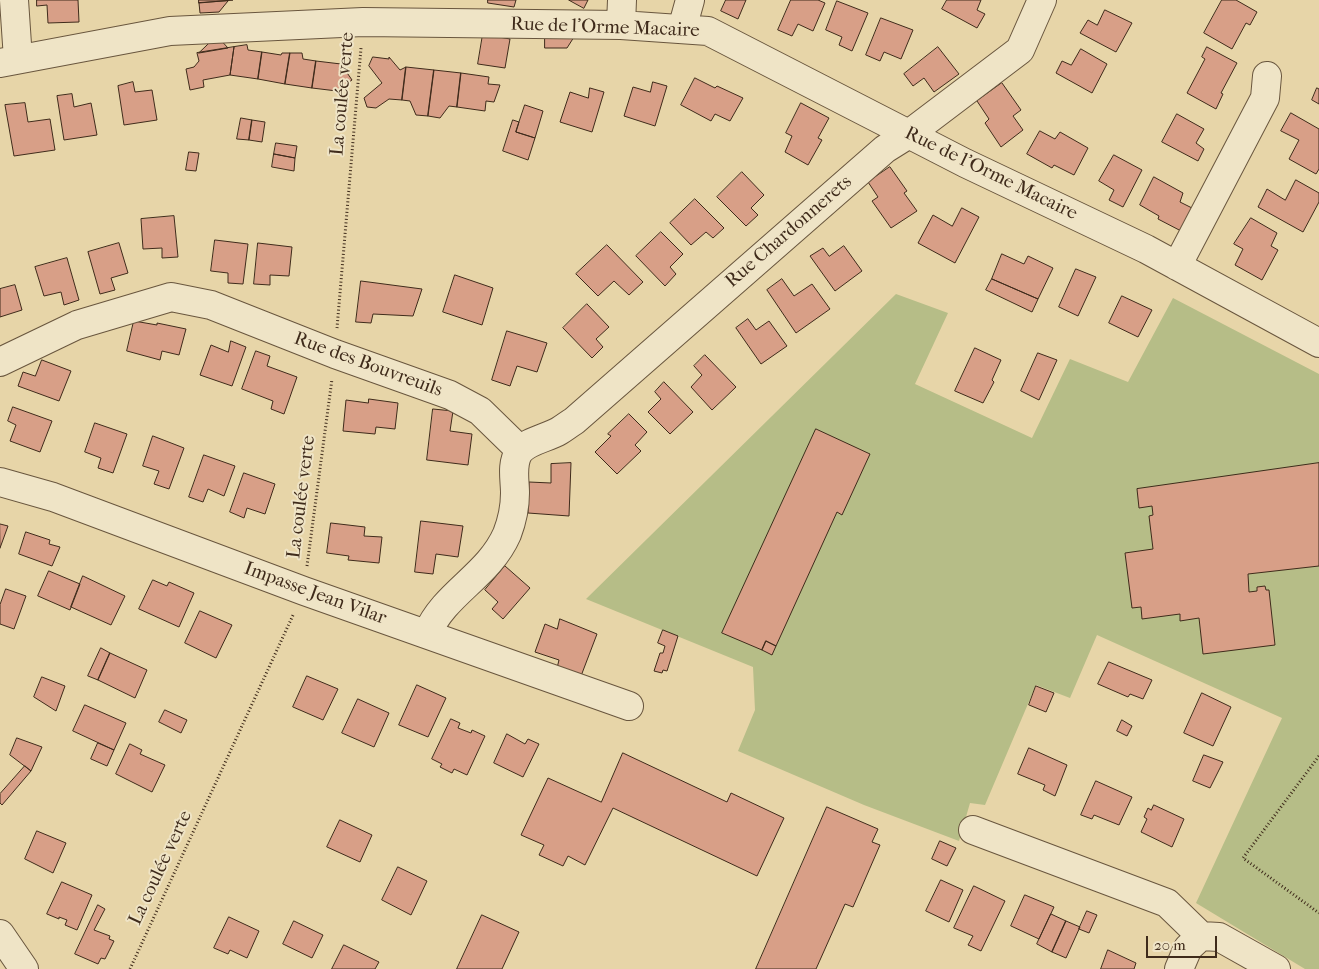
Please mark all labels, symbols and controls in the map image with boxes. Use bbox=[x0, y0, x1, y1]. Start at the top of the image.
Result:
street label: Rue de l'Orme Macaire bbox=[510, 13, 700, 43]
street label: La coulée verte bbox=[326, 31, 360, 157]
street label: Rue de l'Orme Macaire bbox=[901, 122, 1081, 226]
street label: Rue Chardonnerets bbox=[721, 171, 857, 293]
street label: Rue des Bouvreuils bbox=[291, 328, 445, 402]
street label: La coulée verte bbox=[283, 434, 321, 560]
street label: Impasse Jean Vilar bbox=[241, 558, 389, 630]
street label: La coulée verte bbox=[124, 807, 198, 929]
scale bar bbox=[1149, 926, 1220, 958]
text: 20 m bbox=[1154, 936, 1186, 954]

